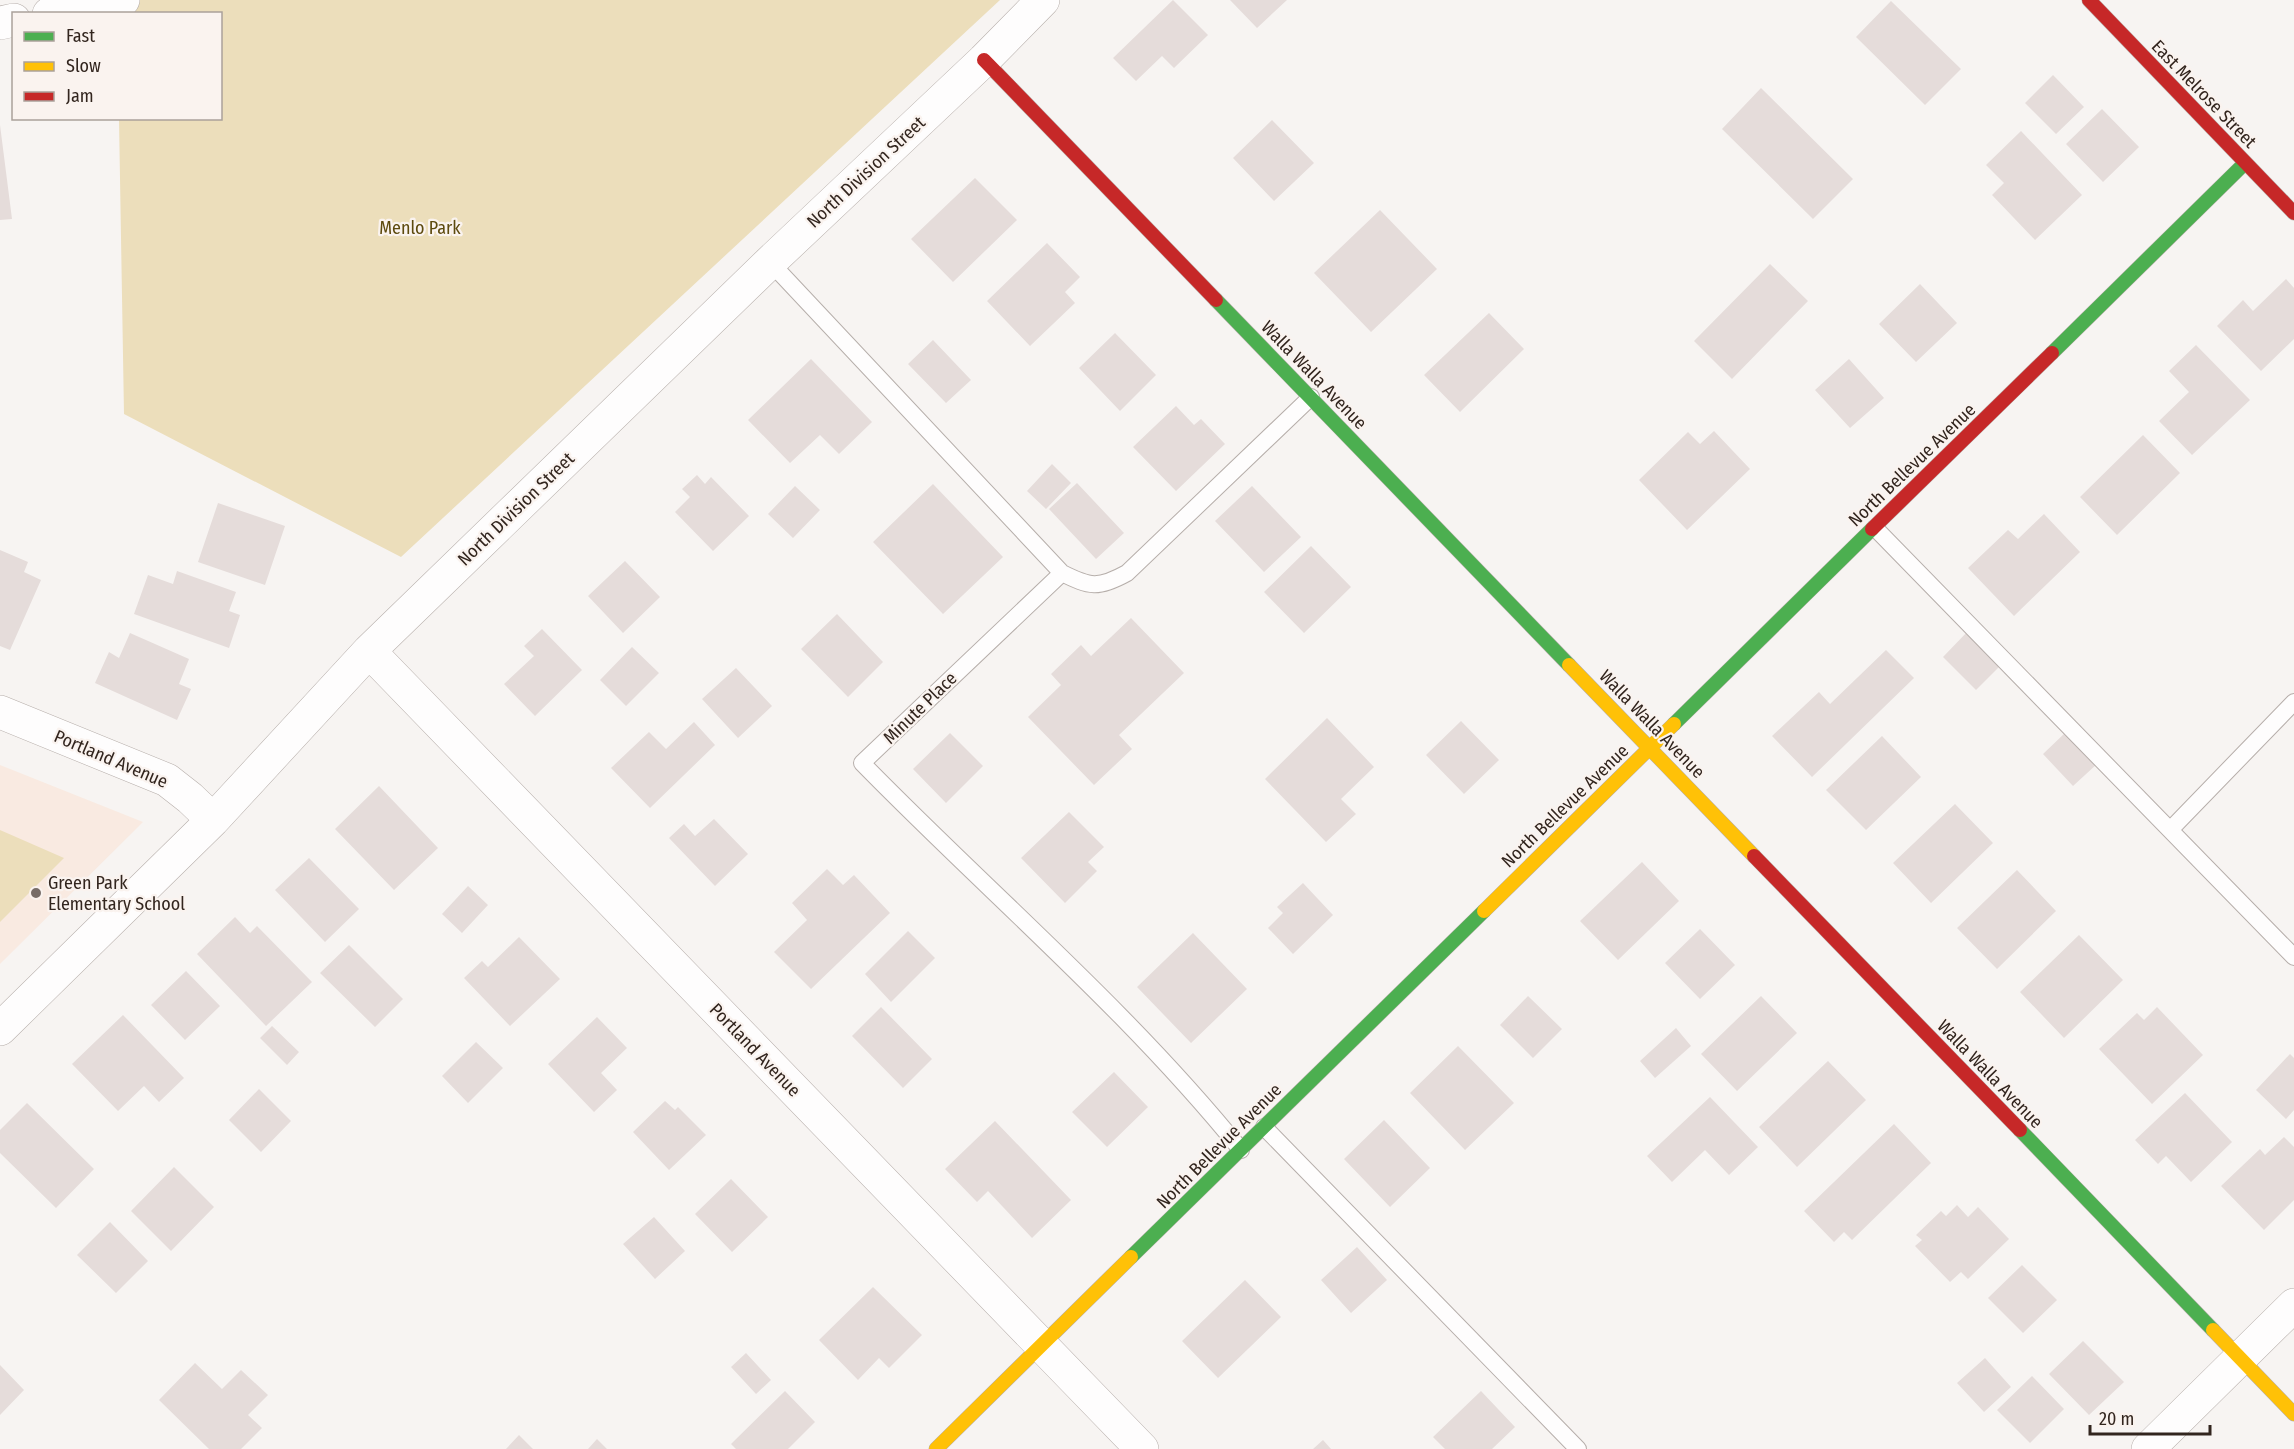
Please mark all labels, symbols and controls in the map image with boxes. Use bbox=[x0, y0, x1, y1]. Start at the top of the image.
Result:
legend bbox=[12, 12, 222, 120]
text: Fast bbox=[66, 25, 95, 47]
street label: East Melrose Street bbox=[2147, 35, 2261, 153]
text: Slow bbox=[66, 55, 101, 77]
text: Jam bbox=[66, 85, 94, 107]
street label: North Division Street bbox=[802, 112, 930, 232]
park label: Menlo Park bbox=[379, 217, 461, 239]
street label: Walla Walla Avenue bbox=[1257, 316, 1371, 434]
street label: North Bellevue Avenue bbox=[1844, 399, 1980, 531]
street label: North Division Street bbox=[453, 448, 579, 570]
street label: Walla Walla Avenue bbox=[1595, 665, 1709, 783]
street label: Minute Place bbox=[879, 667, 962, 749]
street label: Portland Avenue bbox=[51, 725, 171, 793]
street label: North Bellevue Avenue bbox=[1497, 740, 1633, 872]
place label: Green Park Elementary School bbox=[48, 872, 185, 915]
marker: Green Park Elementary School bbox=[29, 886, 43, 900]
street label: Portland Avenue bbox=[705, 999, 805, 1101]
street label: Walla Walla Avenue bbox=[1933, 1015, 2047, 1133]
street label: North Bellevue Avenue bbox=[1152, 1079, 1286, 1213]
scale bar bbox=[2090, 1398, 2210, 1436]
text: 20 m bbox=[2099, 1408, 2134, 1430]

